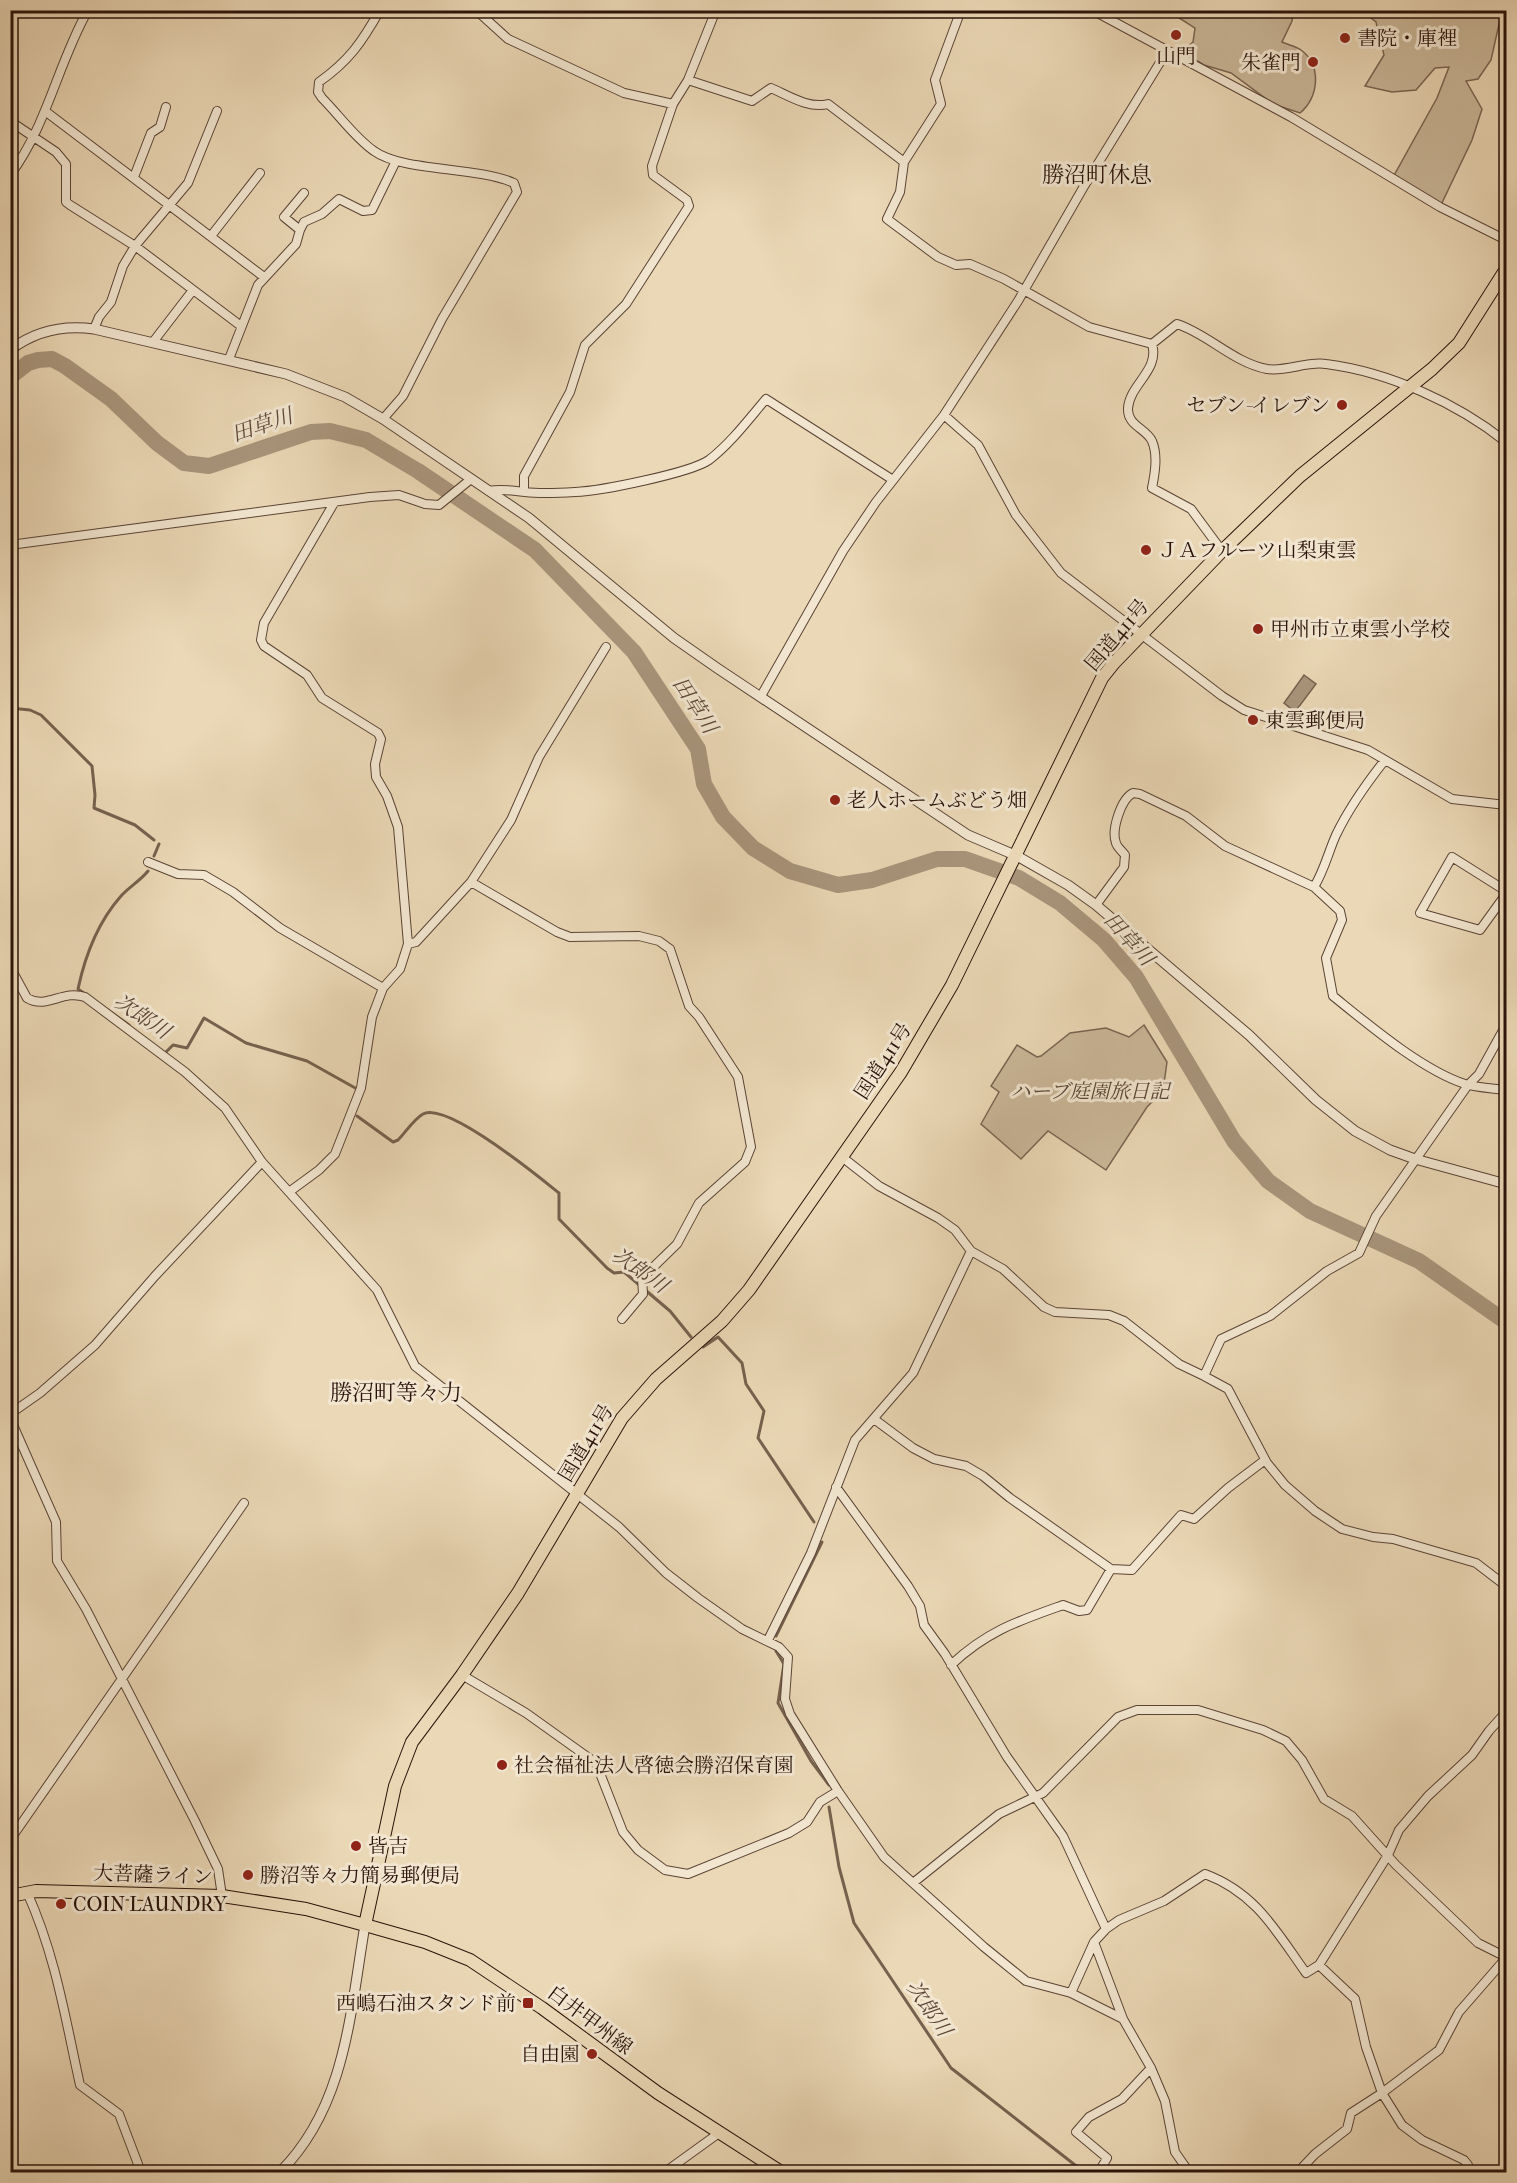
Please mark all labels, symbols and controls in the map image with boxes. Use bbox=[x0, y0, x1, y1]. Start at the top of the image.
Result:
place label: 書院・庫裡 bbox=[1357, 27, 1457, 50]
marker: 山門 bbox=[1169, 28, 1183, 42]
marker: 書院・庫裡 bbox=[1338, 31, 1352, 45]
place label: 山門 bbox=[1156, 45, 1196, 68]
place label: 朱雀門 bbox=[1241, 51, 1301, 74]
marker: 朱雀門 bbox=[1306, 55, 1320, 69]
district label: 勝沼町休息 bbox=[1042, 162, 1152, 188]
place label: セブン-イレブン bbox=[1186, 394, 1330, 417]
marker: セブン-イレブン bbox=[1335, 398, 1349, 412]
water label: 田草川 bbox=[228, 403, 298, 447]
place label: ＪＡフルーツ山梨東雲 bbox=[1158, 539, 1356, 562]
marker: ＪＡフルーツ山梨東雲 bbox=[1139, 543, 1153, 557]
street label: 国道411号 bbox=[1081, 595, 1153, 675]
place label: 甲州市立東雲小学校 bbox=[1270, 618, 1450, 641]
marker: 甲州市立東雲小学校 bbox=[1251, 622, 1265, 636]
water label: 田草川 bbox=[668, 672, 723, 740]
place label: 東雲郵便局 bbox=[1265, 709, 1365, 732]
marker: 東雲郵便局 bbox=[1246, 713, 1260, 727]
place label: 老人ホームぶどう畑 bbox=[847, 789, 1027, 812]
marker: 老人ホームぶどう畑 bbox=[828, 793, 842, 807]
water label: 田草川 bbox=[1099, 908, 1160, 972]
water label: 次郎川 bbox=[109, 988, 176, 1045]
street label: 国道411号 bbox=[850, 1019, 916, 1103]
park label: ハーブ庭園旅日記 bbox=[1011, 1080, 1172, 1103]
water label: 次郎川 bbox=[607, 1242, 674, 1299]
district label: 勝沼町等々力 bbox=[330, 1380, 462, 1406]
street label: 国道411号 bbox=[554, 1400, 618, 1486]
place label: 社会福祉法人啓徳会勝沼保育園 bbox=[514, 1754, 794, 1777]
marker: 社会福祉法人啓徳会勝沼保育園 bbox=[495, 1758, 509, 1772]
place label: 皆吉 bbox=[368, 1835, 408, 1858]
marker: 皆吉 bbox=[349, 1839, 363, 1853]
street label: 大菩薩ライン bbox=[93, 1861, 213, 1889]
place label: 勝沼等々力簡易郵便局 bbox=[260, 1864, 460, 1887]
marker: 勝沼等々力簡易郵便局 bbox=[241, 1868, 255, 1882]
place label: COIN LAUNDRY bbox=[73, 1893, 228, 1916]
marker: COIN LAUNDRY bbox=[54, 1897, 68, 1911]
water label: 次郎川 bbox=[901, 1975, 958, 2042]
street label: 白井甲州線 bbox=[543, 1981, 637, 2059]
place label: 西嶋石油スタンド前 bbox=[336, 1992, 516, 2015]
marker: 西嶋石油スタンド前 bbox=[521, 1996, 535, 2010]
place label: 自由園 bbox=[520, 2043, 580, 2066]
marker: 自由園 bbox=[585, 2047, 599, 2061]

